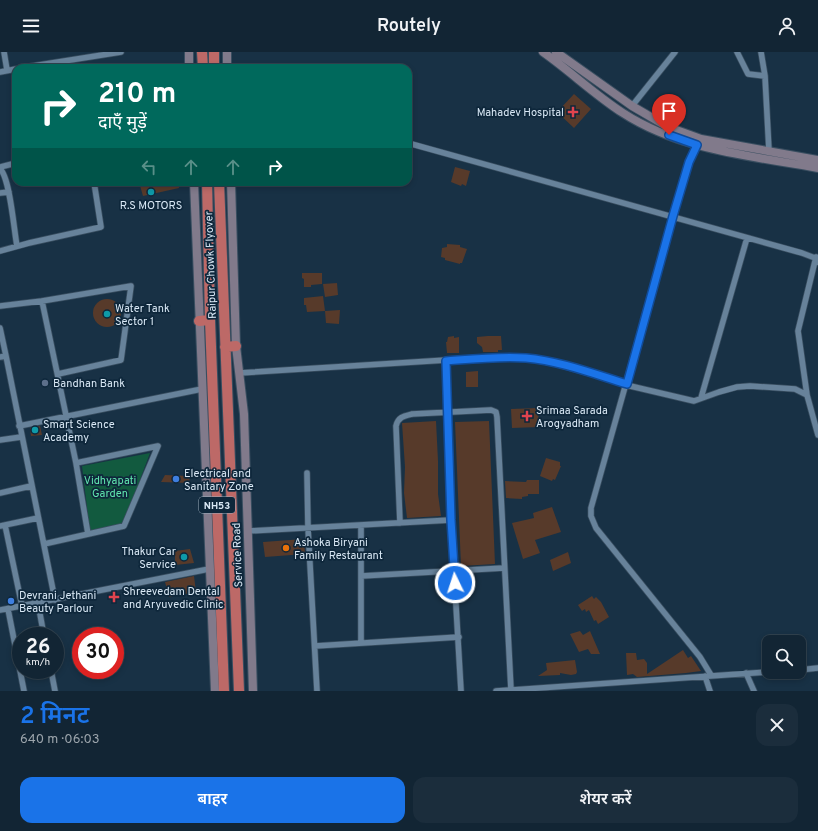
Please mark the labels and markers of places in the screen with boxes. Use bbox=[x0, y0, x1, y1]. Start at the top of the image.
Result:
pin bbox=[652, 94, 686, 135]
place label: Mahadev Hospital bbox=[477, 106, 564, 120]
marker: Mahadev Hospital bbox=[567, 106, 579, 118]
marker: R.S MOTORS bbox=[146, 187, 156, 197]
place label: R.S MOTORS bbox=[120, 199, 182, 213]
place label: Water Tank Sector 1 bbox=[115, 302, 170, 329]
marker: Water Tank Sector 1 bbox=[102, 309, 112, 319]
place label: Bandhan Bank bbox=[53, 377, 125, 391]
marker: Bandhan Bank bbox=[40, 378, 50, 388]
place label: Srimaa Sarada Arogyadham bbox=[536, 404, 608, 431]
marker: Srimaa Sarada Arogyadham bbox=[521, 410, 533, 422]
place label: Smart Science Academy bbox=[43, 418, 115, 445]
marker: Smart Science Academy bbox=[30, 425, 40, 435]
place label: Electrical and Sanitary Zone bbox=[184, 467, 254, 494]
marker: Electrical and Sanitary Zone bbox=[171, 474, 181, 484]
place label: Ashoka Biryani Family Restaurant bbox=[294, 536, 383, 563]
marker: Ashoka Biryani Family Restaurant bbox=[281, 543, 291, 553]
place label: Thakur Car Service bbox=[121, 545, 177, 572]
marker: Thakur Car Service bbox=[179, 552, 189, 562]
place label: Shreevedam Dental and Aryuvedic Clinic bbox=[123, 585, 224, 612]
place label: Devrani Jethani Beauty Parlour bbox=[19, 589, 96, 616]
marker: Shreevedam Dental and Aryuvedic Clinic bbox=[108, 591, 120, 603]
marker: Devrani Jethani Beauty Parlour bbox=[6, 596, 16, 606]

